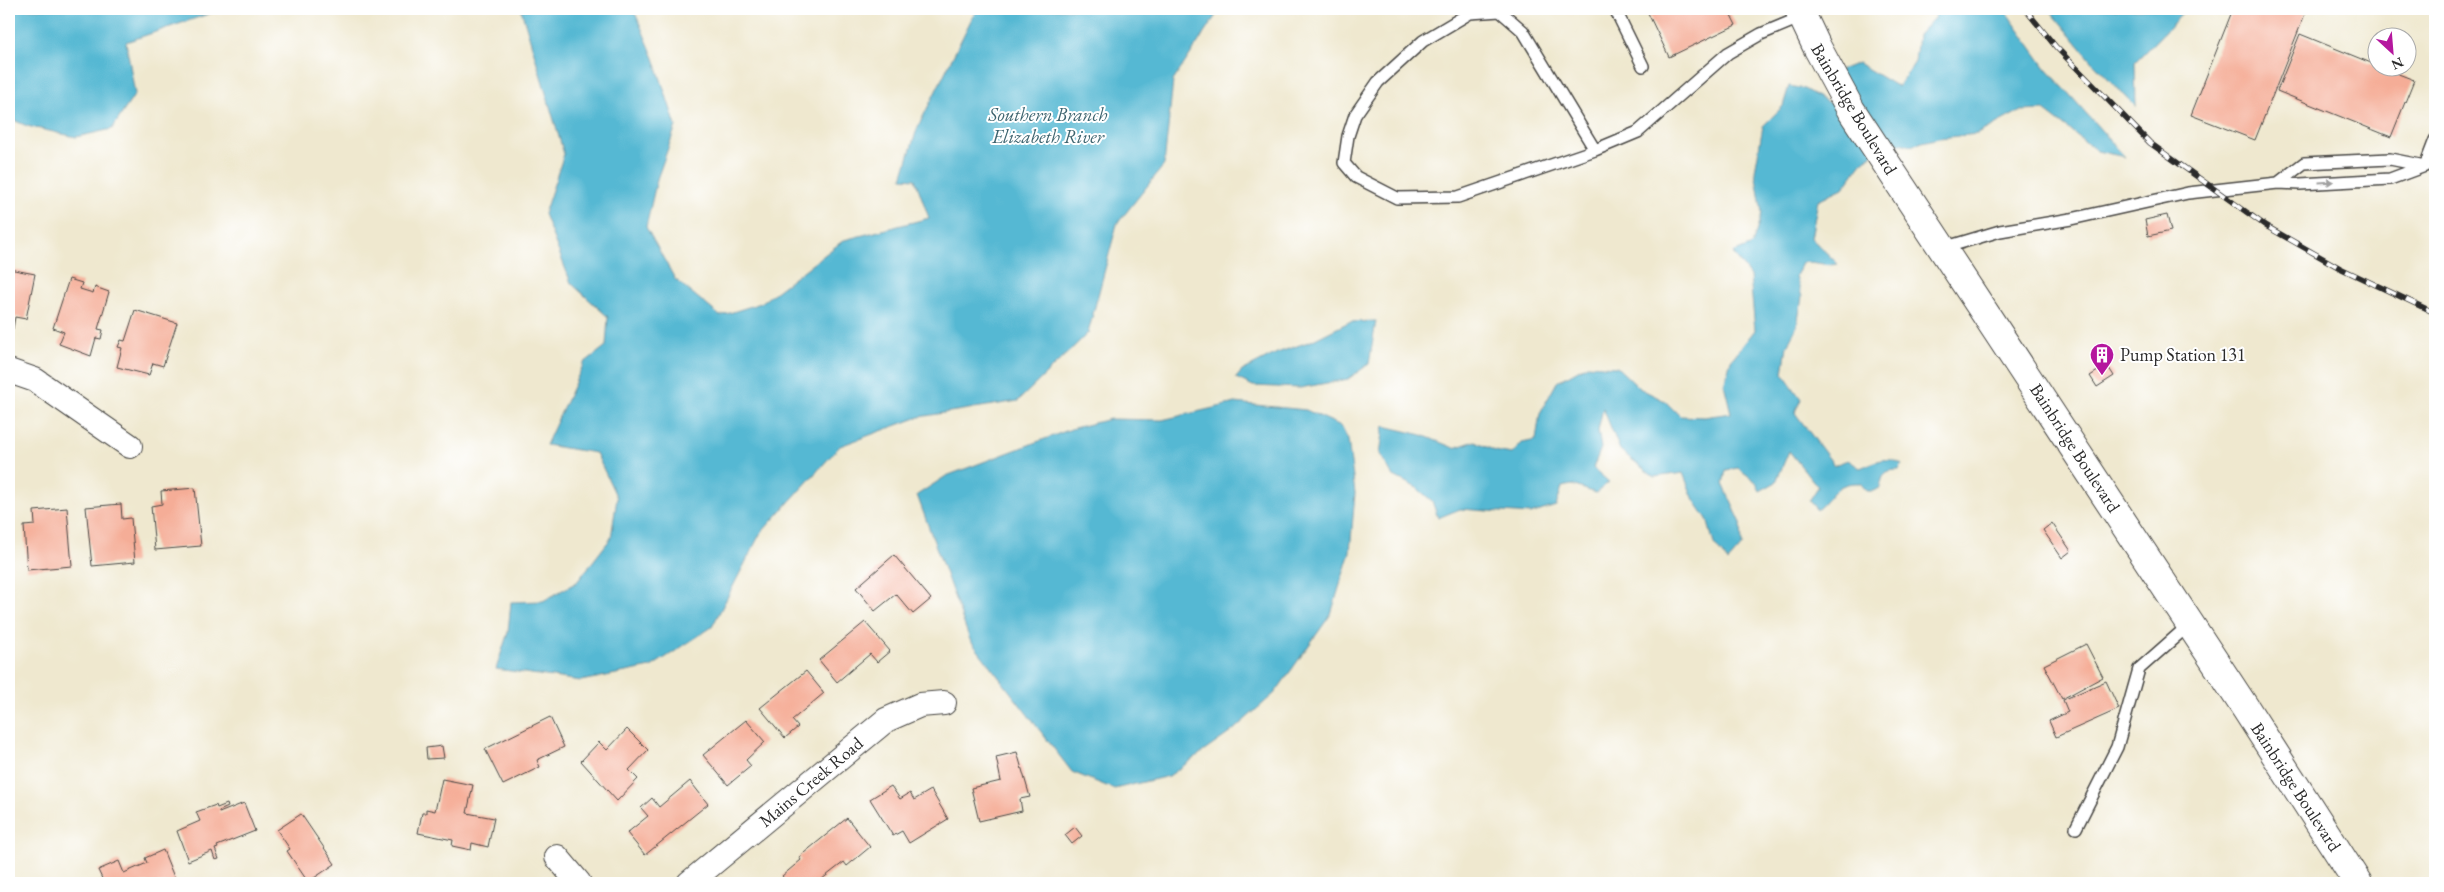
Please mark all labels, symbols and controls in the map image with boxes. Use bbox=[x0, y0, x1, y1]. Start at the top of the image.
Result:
north arrow bbox=[2366, 28, 2416, 78]
street label: Bainbridge Boulevard bbox=[1806, 39, 1903, 179]
text: N bbox=[2388, 53, 2407, 75]
water label: Southern Branch Elizabeth River bbox=[988, 102, 1107, 149]
one-way arrow bbox=[2318, 178, 2334, 186]
building icon: Pump Station 131 bbox=[2089, 342, 2115, 376]
place label: Pump Station 131 bbox=[2120, 343, 2246, 366]
street label: Bainbridge Boulevard bbox=[2025, 379, 2126, 517]
street label: Bainbridge Boulevard bbox=[2246, 718, 2347, 856]
street label: Mains Creek Road bbox=[754, 731, 868, 832]

